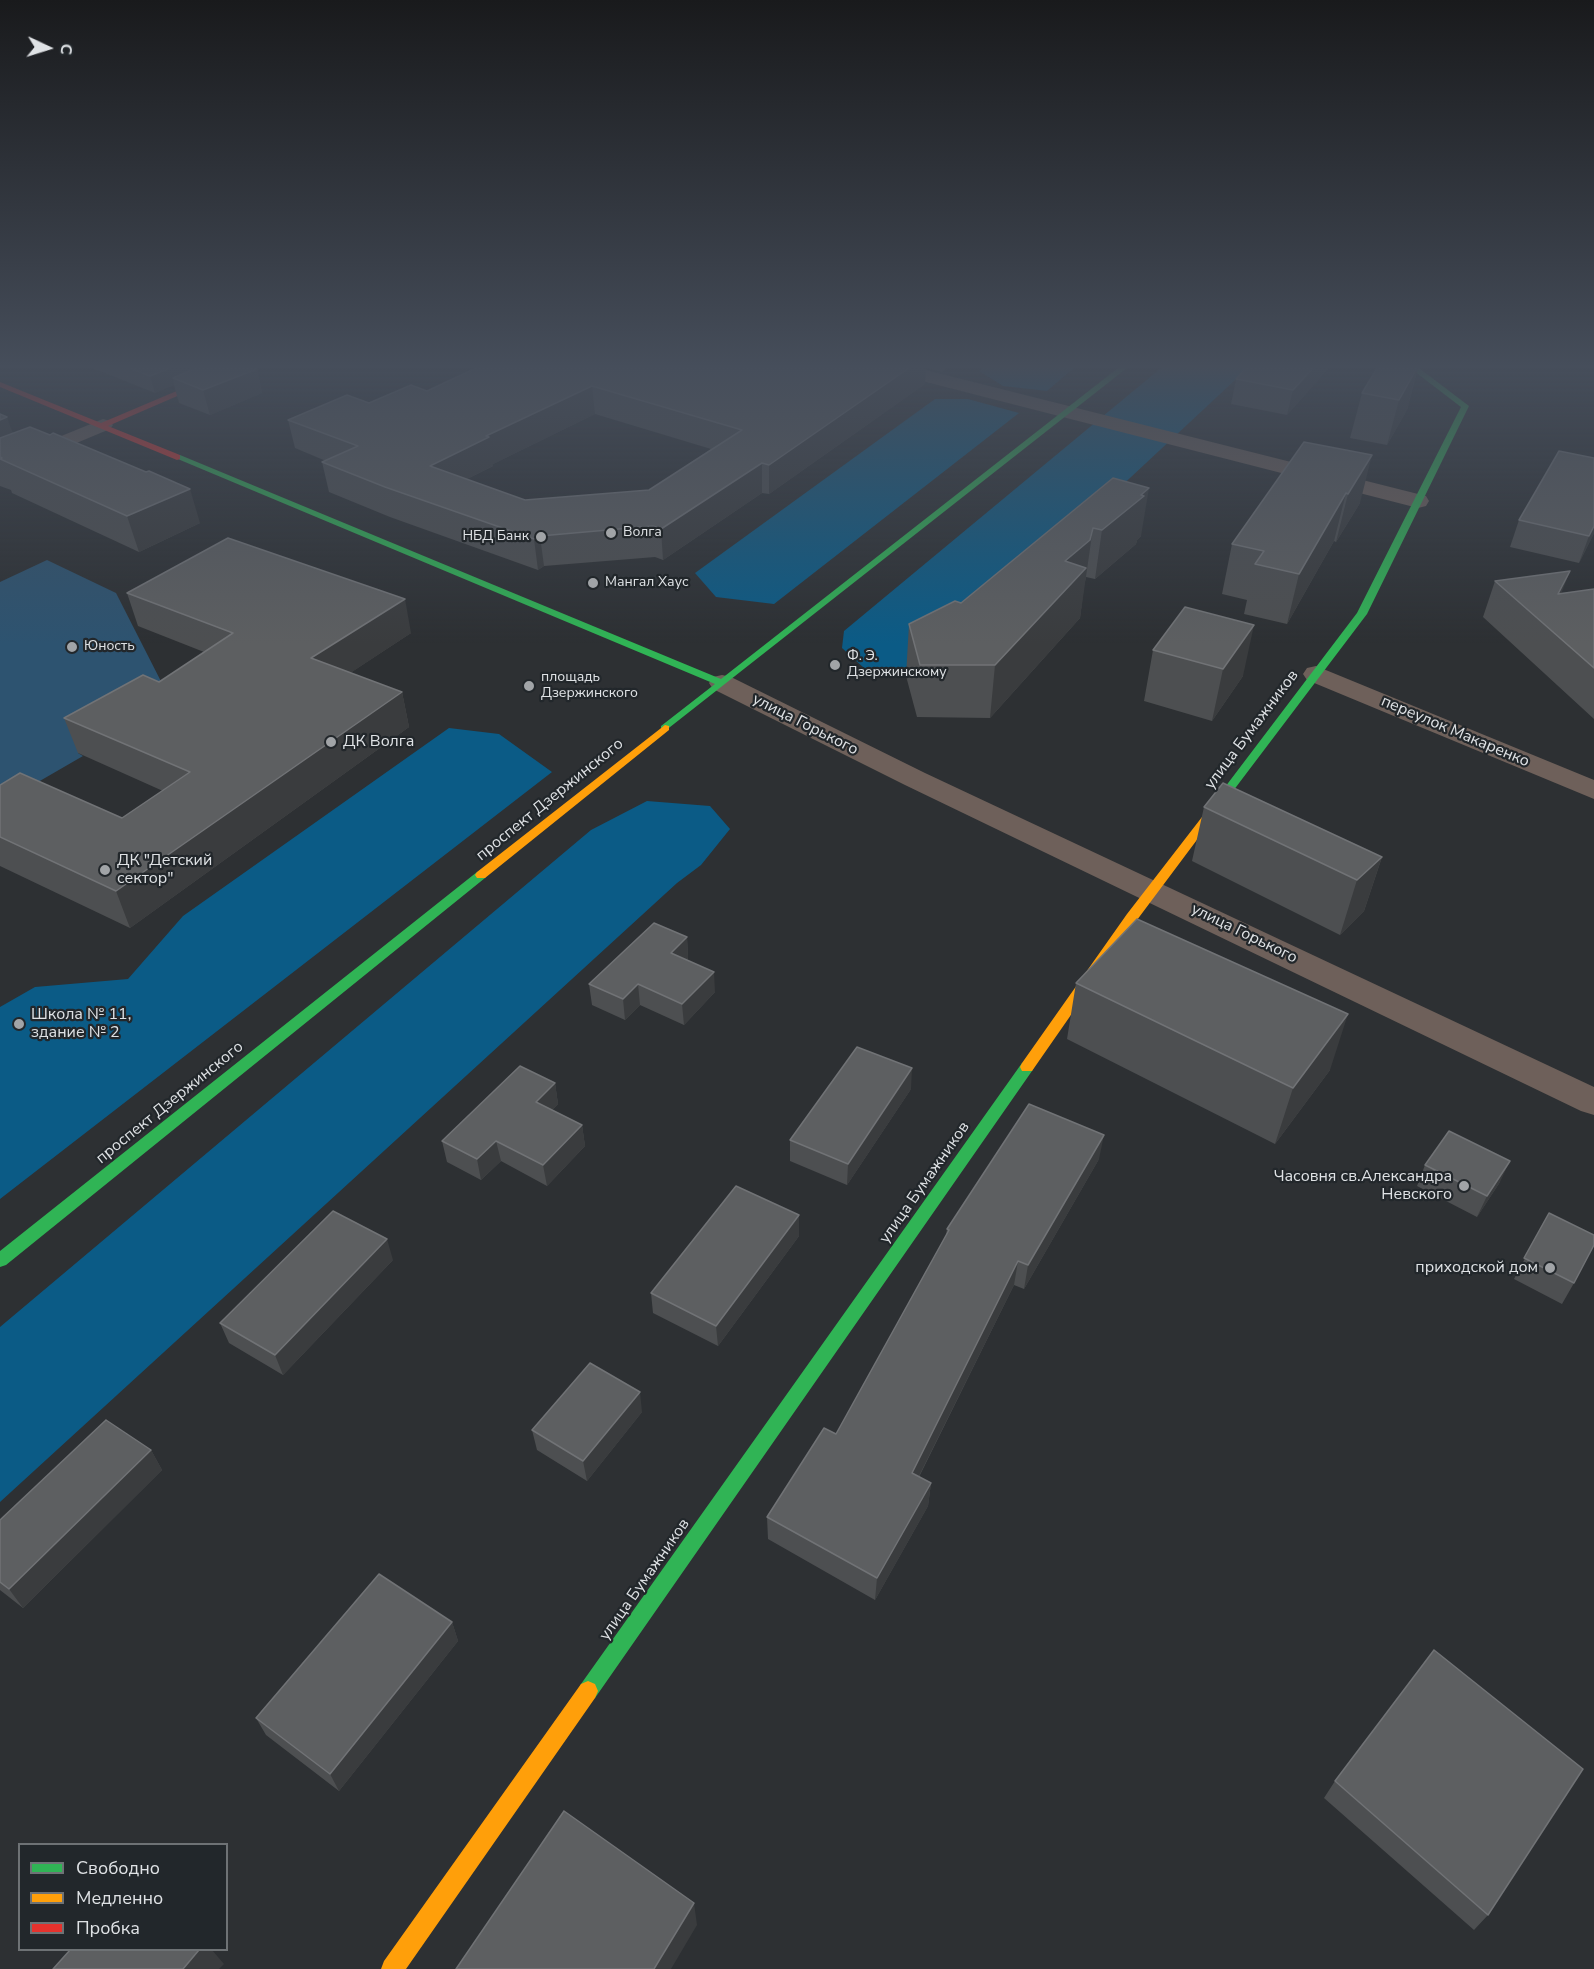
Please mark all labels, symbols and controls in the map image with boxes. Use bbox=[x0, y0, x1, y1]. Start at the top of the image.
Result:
north arrow bbox=[18, 18, 78, 78]
text: С bbox=[55, 43, 77, 55]
place label: Волга bbox=[623, 525, 662, 541]
marker: Волга bbox=[604, 526, 618, 540]
place label: НБД Банк bbox=[462, 529, 529, 545]
marker: НБД Банк bbox=[534, 530, 548, 544]
place label: Мангал Хаус bbox=[605, 575, 689, 591]
marker: Мангал Хаус bbox=[586, 576, 600, 590]
place label: Юность bbox=[84, 639, 135, 655]
marker: Юность bbox=[65, 640, 79, 654]
place label: Ф. Э. Дзержинскому bbox=[847, 649, 947, 682]
marker: Ф. Э. Дзержинскому bbox=[828, 658, 842, 672]
street label: улица Бумажников bbox=[1201, 667, 1303, 793]
place label: площадь Дзержинского bbox=[541, 670, 638, 702]
marker: площадь Дзержинского bbox=[522, 679, 536, 693]
street label: улица Горького bbox=[749, 690, 861, 760]
street label: переулок Макаренко bbox=[1378, 692, 1532, 772]
place label: ДК Волга bbox=[343, 732, 414, 752]
marker: ДК Волга bbox=[324, 735, 338, 749]
street label: проспект Дзержинского bbox=[472, 735, 628, 865]
place label: ДК "Детский сектор" bbox=[117, 851, 212, 889]
marker: ДК "Детский сектор" bbox=[98, 863, 112, 877]
street label: улица Горького bbox=[1188, 900, 1300, 968]
place label: Школа № 11, здание № 2 bbox=[31, 1005, 131, 1043]
marker: Школа № 11, здание № 2 bbox=[12, 1017, 26, 1031]
street label: проспект Дзержинского bbox=[92, 1038, 248, 1168]
street label: улица Бумажников bbox=[876, 1118, 974, 1248]
place label: Часовня св.Александра Невского bbox=[1274, 1167, 1452, 1205]
marker: Часовня св.Александра Невского bbox=[1457, 1179, 1471, 1193]
place label: приходской дом bbox=[1415, 1258, 1538, 1278]
marker: приходской дом bbox=[1543, 1261, 1557, 1275]
street label: улица Бумажников bbox=[596, 1515, 694, 1645]
legend bbox=[18, 1843, 228, 1951]
text: Свободно bbox=[76, 1856, 160, 1880]
text: Медленно bbox=[76, 1886, 163, 1910]
text: Пробка bbox=[76, 1916, 140, 1940]

